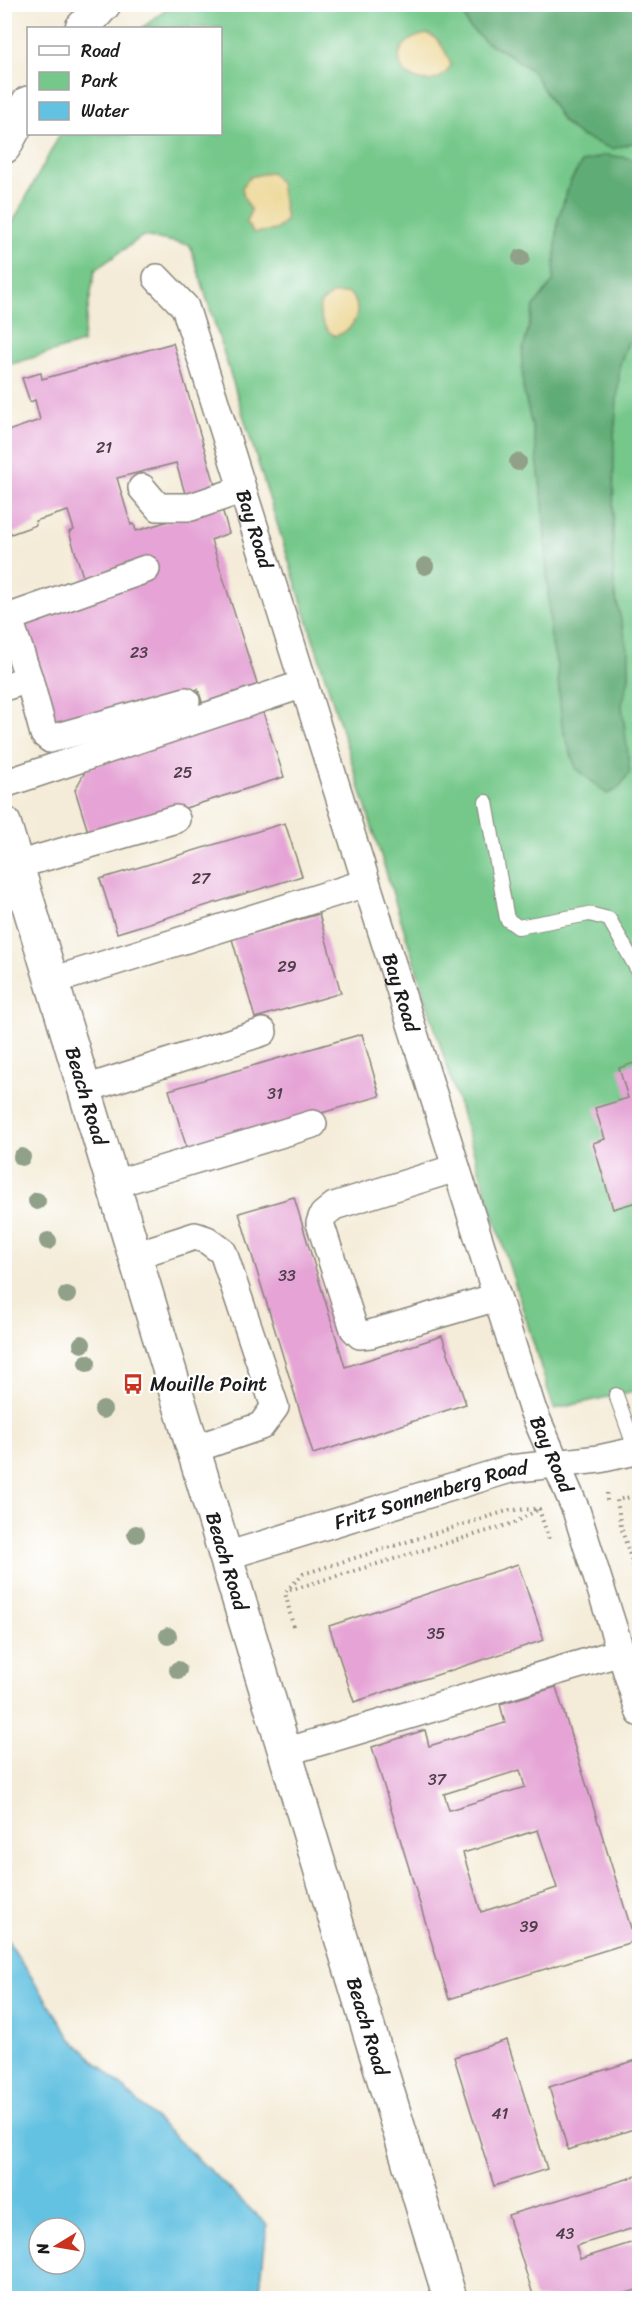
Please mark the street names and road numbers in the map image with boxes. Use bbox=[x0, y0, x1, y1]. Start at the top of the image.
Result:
street label: Bay Road bbox=[226, 485, 284, 574]
street label: Bay Road bbox=[372, 948, 430, 1038]
street label: Beach Road bbox=[55, 1042, 118, 1151]
street label: Bay Road bbox=[520, 1410, 585, 1500]
street label: Fritz Sonnenberg Road bbox=[330, 1450, 531, 1539]
street label: Beach Road bbox=[196, 1507, 259, 1616]
street label: Beach Road bbox=[336, 1973, 400, 2081]

